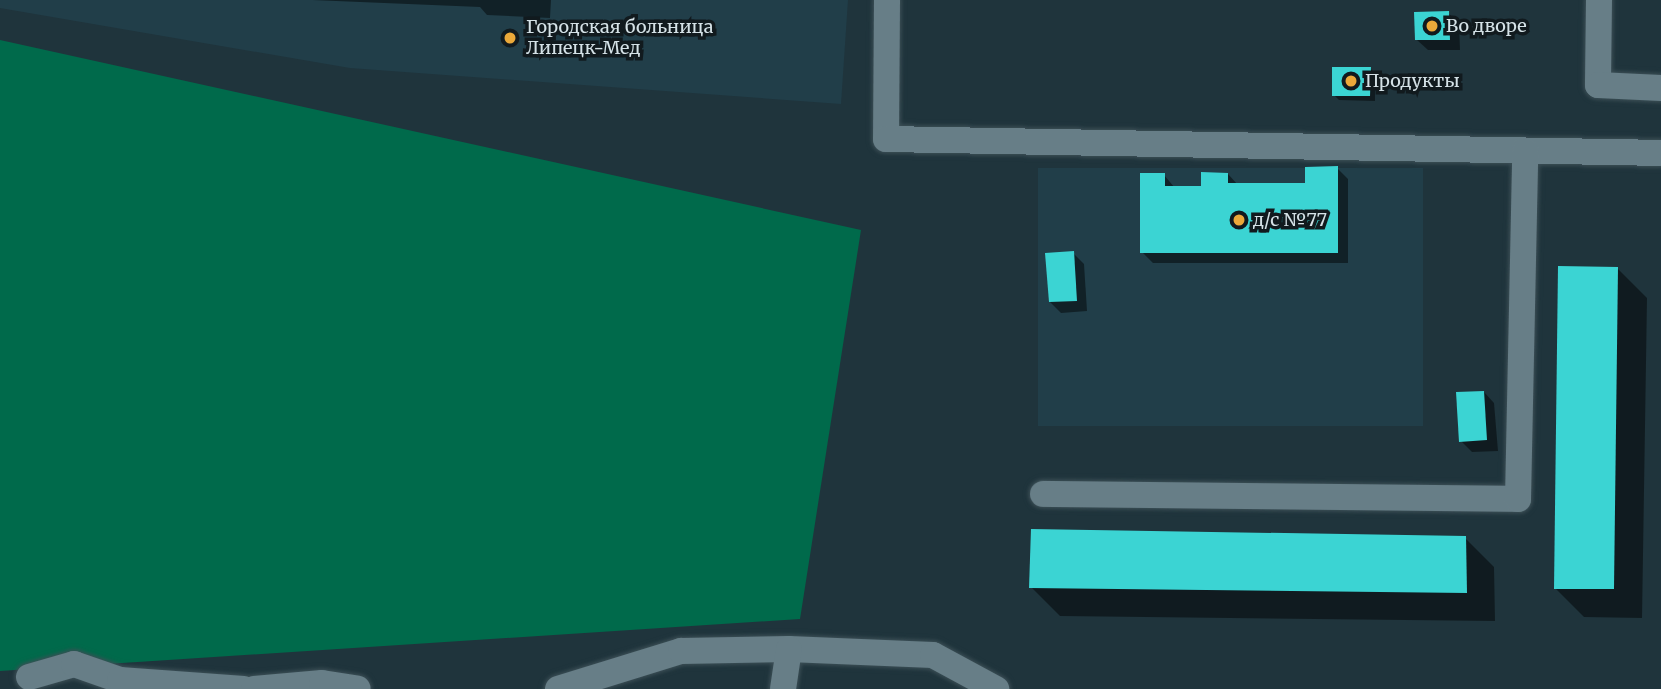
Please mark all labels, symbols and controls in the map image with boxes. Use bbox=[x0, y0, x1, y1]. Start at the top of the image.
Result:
place label: Во дворе bbox=[1446, 15, 1527, 37]
place label: Городская больница Липецк-Мед bbox=[526, 17, 713, 60]
marker: Во дворе bbox=[1424, 18, 1440, 34]
marker: Городская больница Липецк-Мед bbox=[500, 28, 520, 48]
place label: Продукты bbox=[1365, 70, 1460, 92]
marker: Продукты bbox=[1343, 73, 1359, 89]
place label: д/с №77 bbox=[1253, 209, 1327, 231]
marker: д/с №77 bbox=[1231, 212, 1247, 228]

